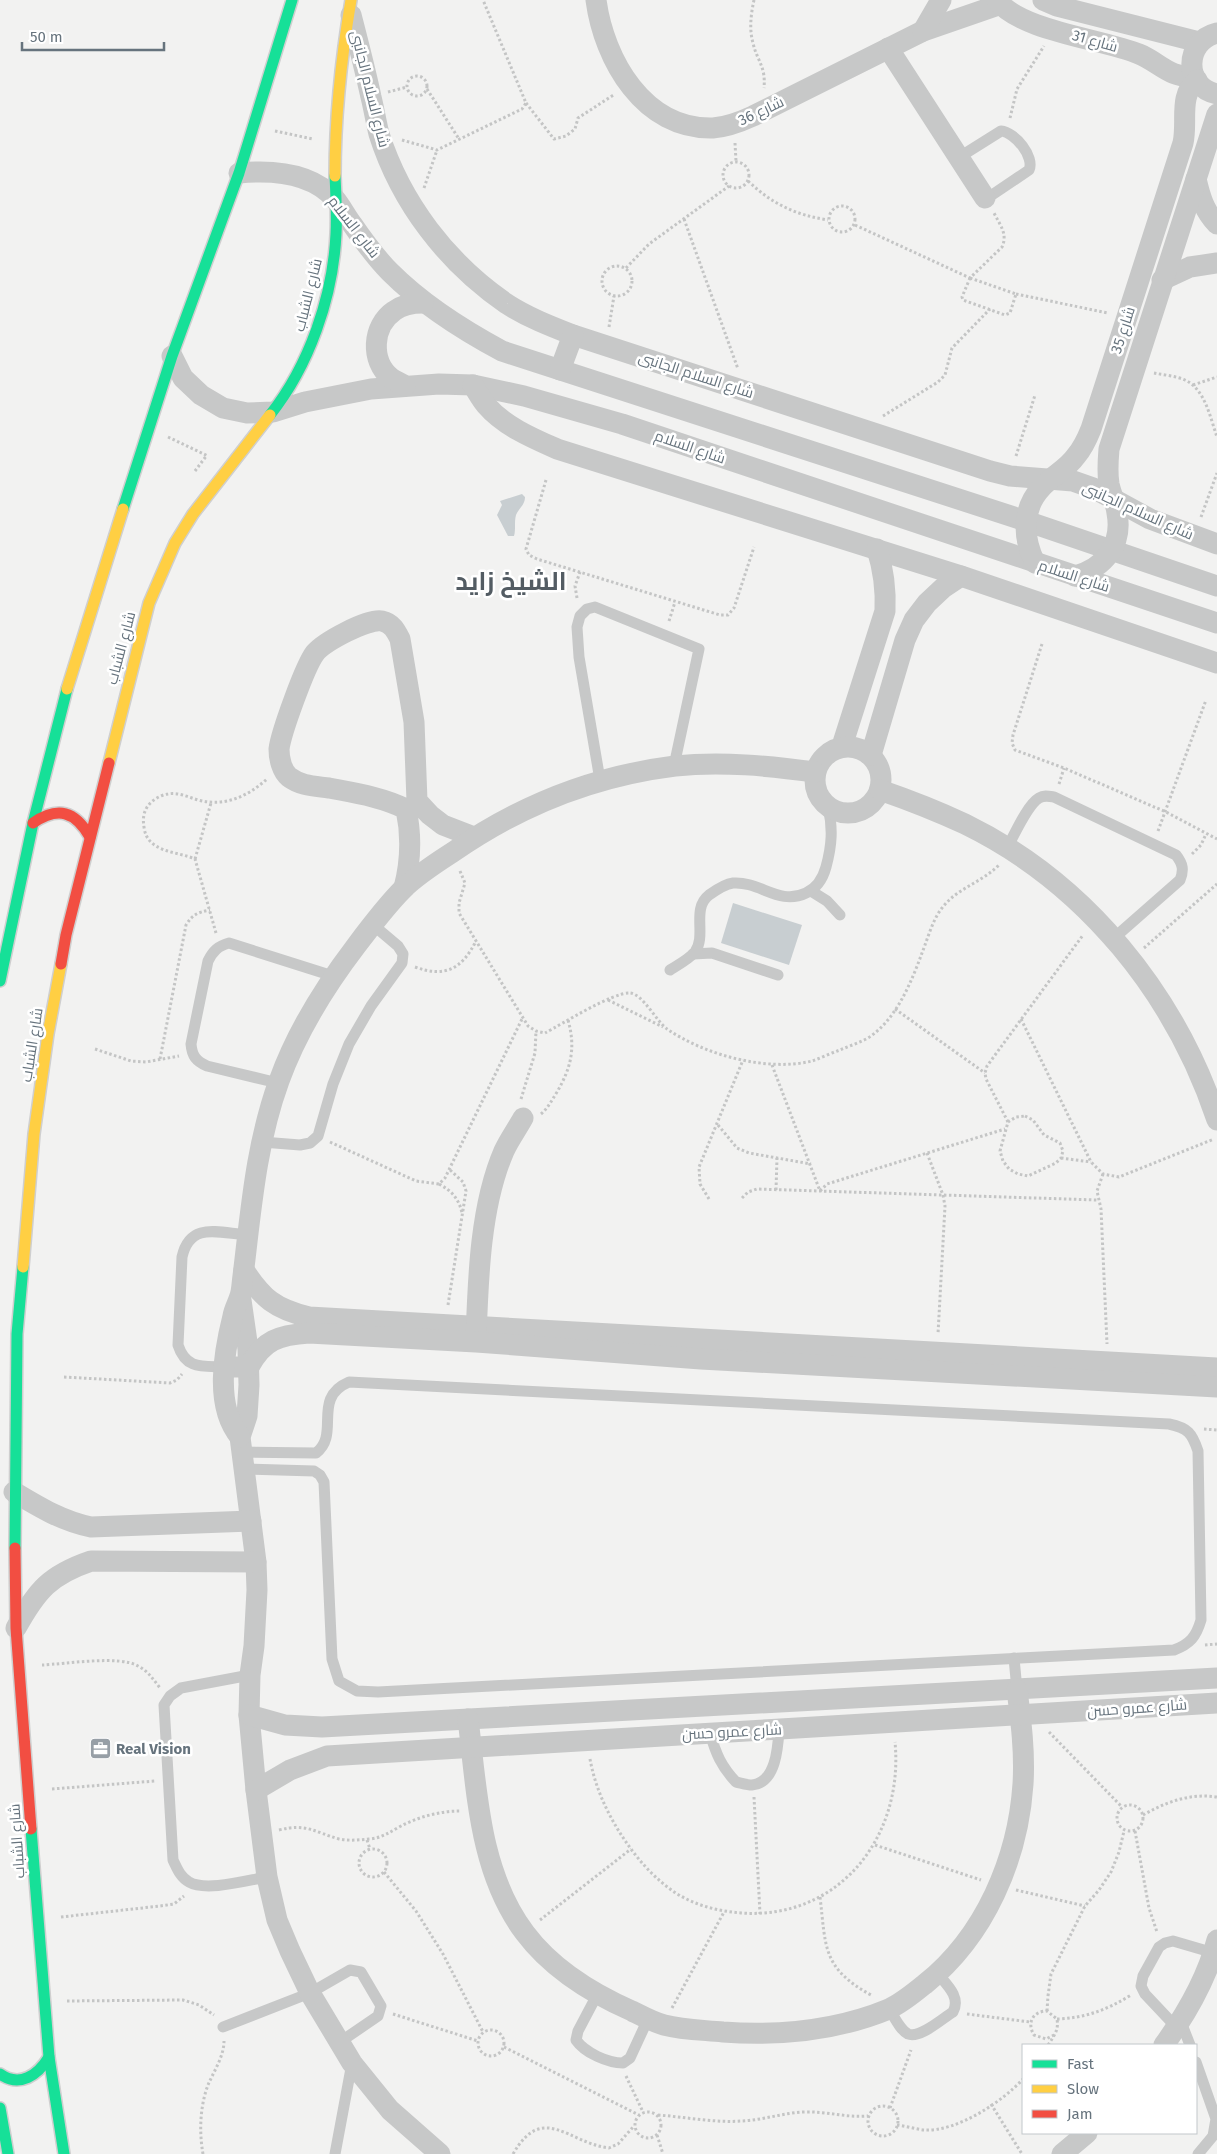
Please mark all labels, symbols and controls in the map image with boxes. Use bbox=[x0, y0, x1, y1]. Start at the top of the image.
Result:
scale bar bbox=[22, 20, 165, 52]
street label: شارع 31 bbox=[1070, 26, 1120, 58]
text: 50 m bbox=[30, 28, 63, 46]
street label: شارع السلام الجانبى bbox=[345, 29, 393, 150]
street label: شارع 36 bbox=[735, 93, 788, 131]
street label: شارع السلام bbox=[323, 192, 384, 263]
street label: شارع الشباب bbox=[290, 257, 328, 334]
street label: شارع 35 bbox=[1107, 304, 1141, 356]
street label: شارع السلام الجانبى bbox=[636, 348, 756, 404]
street label: شارع السلام bbox=[652, 427, 728, 469]
street label: شارع السلام الجانبى bbox=[1079, 478, 1196, 545]
street label: شارع السلام bbox=[1036, 556, 1112, 598]
district label: الشيخ زايد bbox=[456, 567, 566, 598]
street label: شارع الشباب bbox=[103, 610, 141, 687]
street label: شارع الشباب bbox=[17, 1007, 49, 1084]
street label: شارع عمرو حسن bbox=[1086, 1696, 1188, 1722]
street label: شارع عمرو حسن bbox=[682, 1720, 783, 1746]
office icon: Real Vision bbox=[88, 1737, 112, 1761]
place label: Real Vision bbox=[116, 1740, 191, 1758]
street label: شارع الشباب bbox=[5, 1803, 31, 1879]
legend bbox=[1022, 2044, 1197, 2134]
text: Fast bbox=[1067, 2055, 1094, 2073]
text: Slow bbox=[1067, 2080, 1099, 2098]
text: Jam bbox=[1067, 2105, 1093, 2123]

